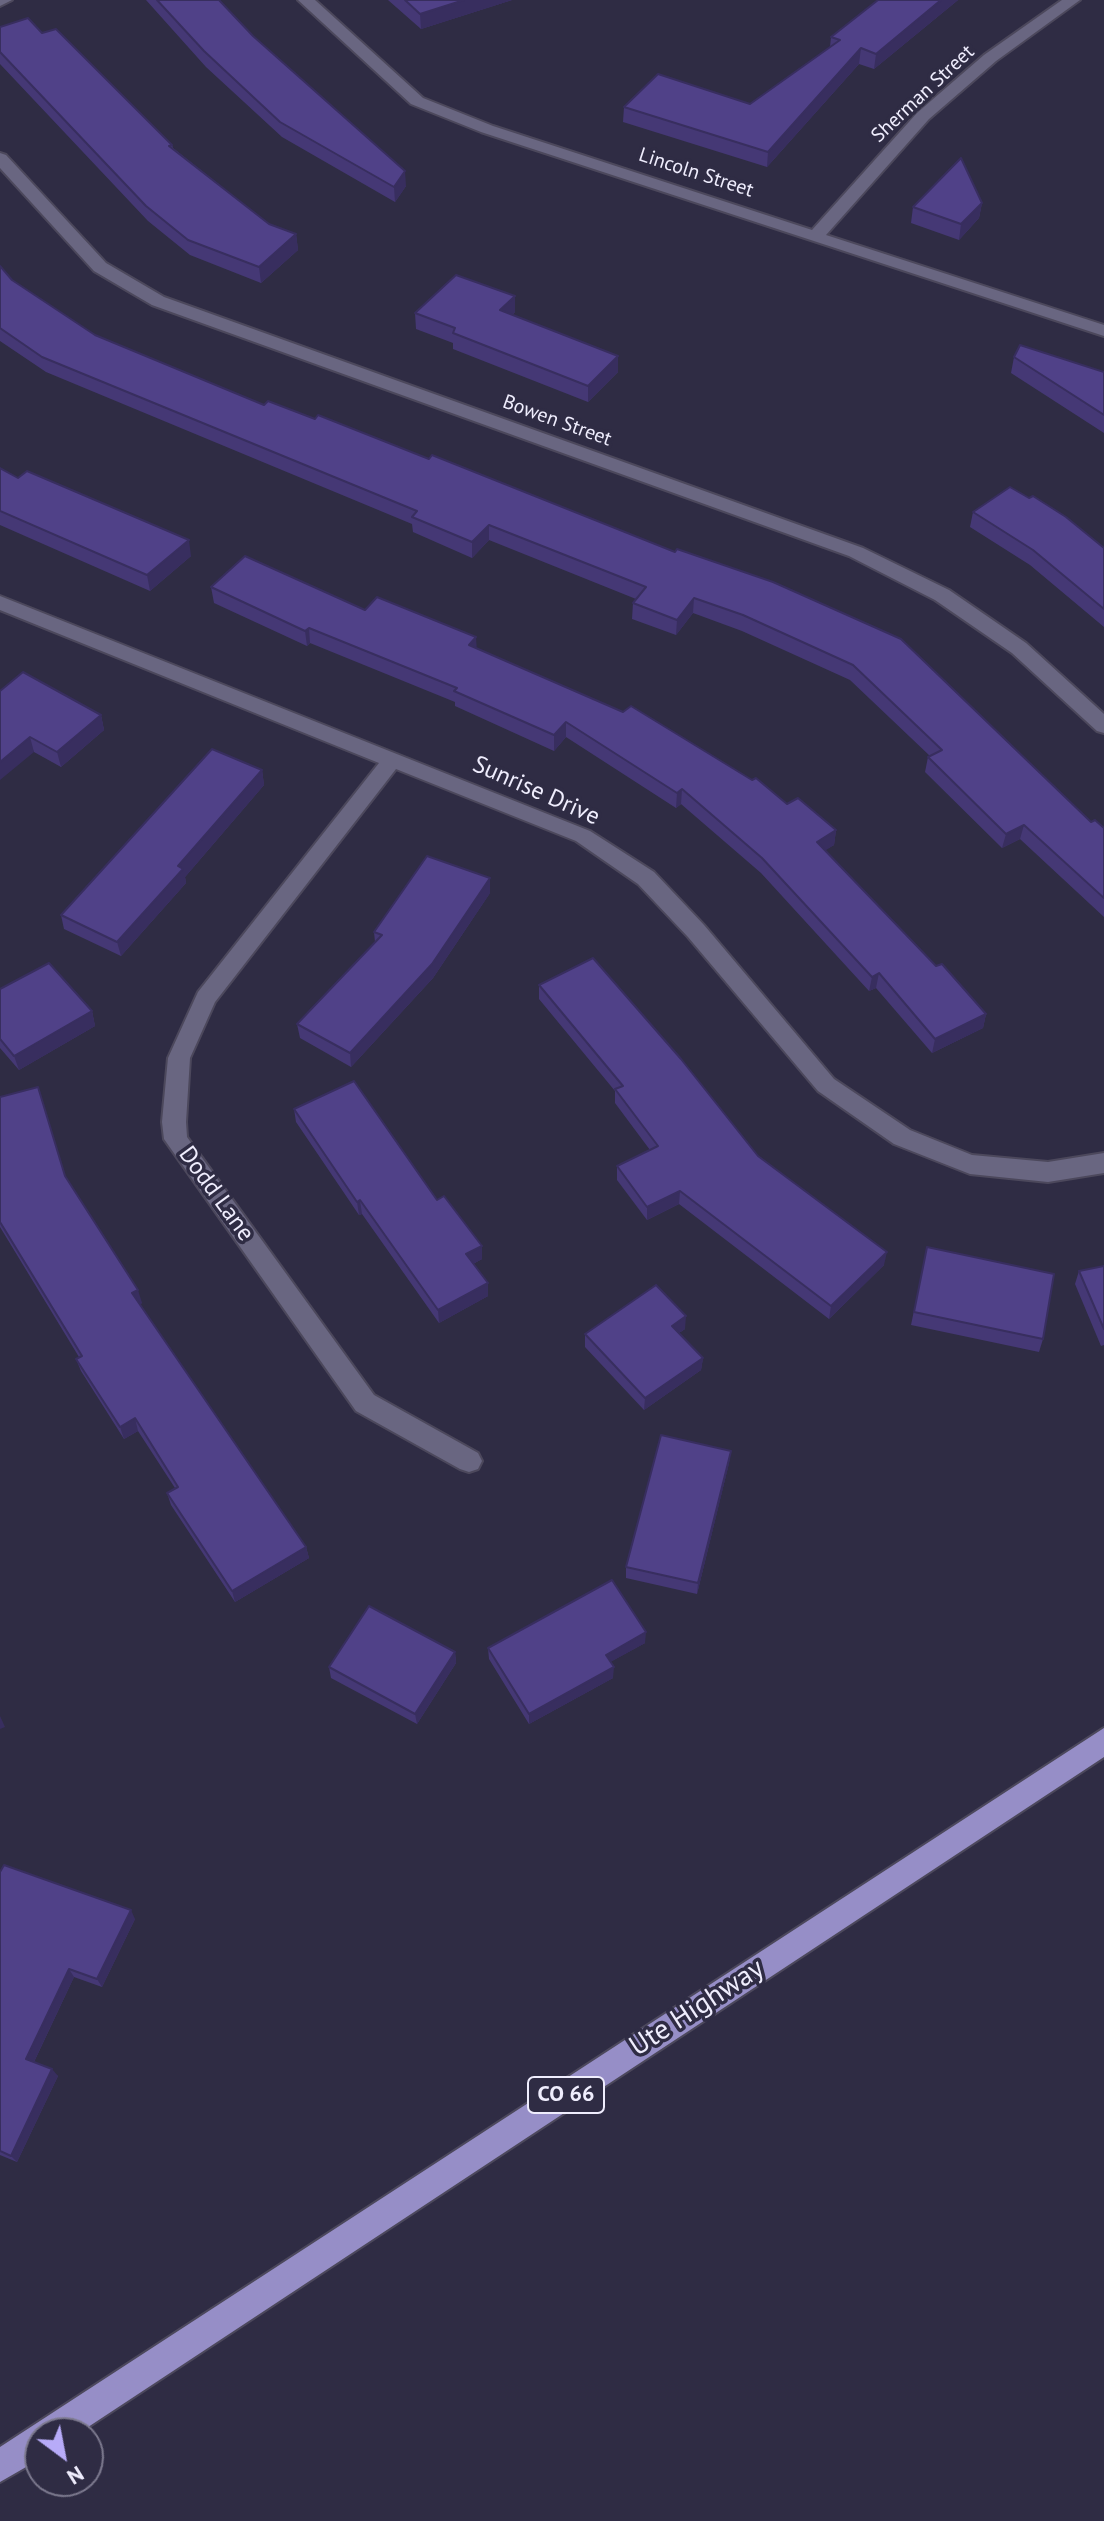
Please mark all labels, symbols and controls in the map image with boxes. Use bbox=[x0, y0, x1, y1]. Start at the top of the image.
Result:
street label: Sherman Street bbox=[867, 40, 979, 148]
street label: Lincoln Street bbox=[636, 143, 756, 203]
street label: Bowen Street bbox=[499, 390, 615, 452]
street label: Sunrise Drive bbox=[468, 750, 604, 832]
street label: Dodd Lane bbox=[172, 1141, 260, 1247]
street label: Ute Highway bbox=[624, 1952, 770, 2064]
road number: CO 66 bbox=[528, 2077, 604, 2113]
north arrow bbox=[24, 2417, 104, 2497]
text: N bbox=[62, 2460, 89, 2491]

